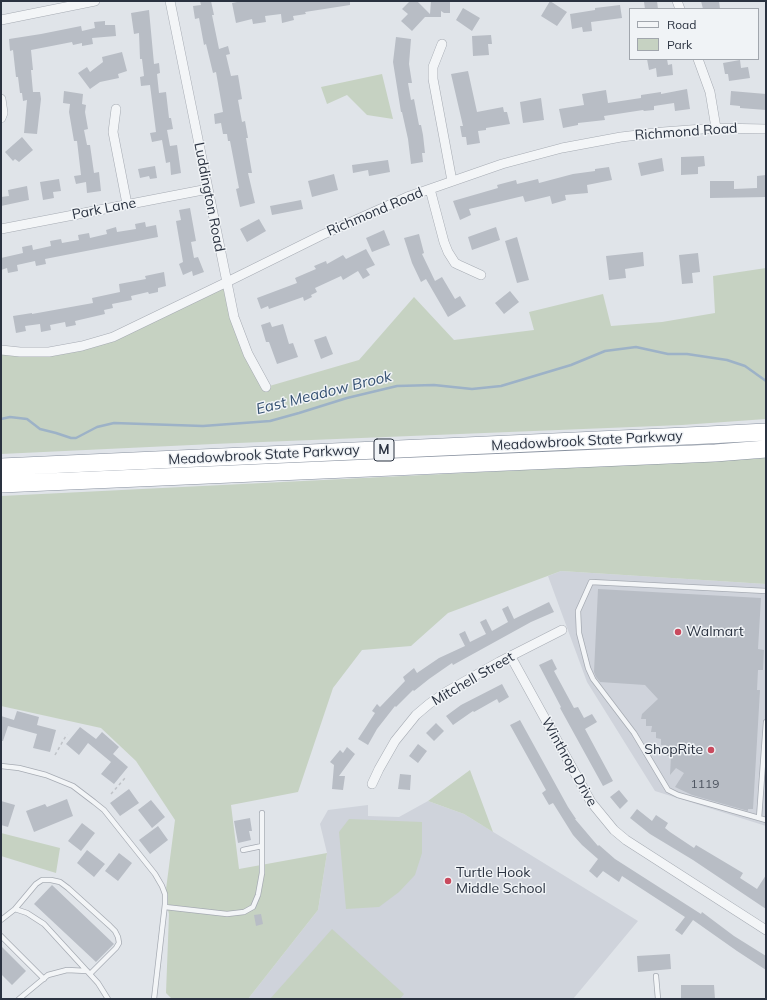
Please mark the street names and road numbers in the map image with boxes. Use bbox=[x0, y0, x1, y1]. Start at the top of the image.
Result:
street label: Richmond Road bbox=[634, 120, 738, 144]
street label: Luddington Road bbox=[190, 141, 228, 253]
street label: Richmond Road bbox=[324, 184, 426, 240]
street label: Park Lane bbox=[71, 195, 137, 223]
street label: Meadowbrook State Parkway bbox=[491, 428, 683, 454]
road number: M bbox=[374, 439, 394, 461]
street label: Meadowbrook State Parkway bbox=[168, 442, 360, 468]
street label: Mitchell Street bbox=[429, 649, 517, 709]
street label: Winthrop Drive bbox=[538, 715, 600, 809]

